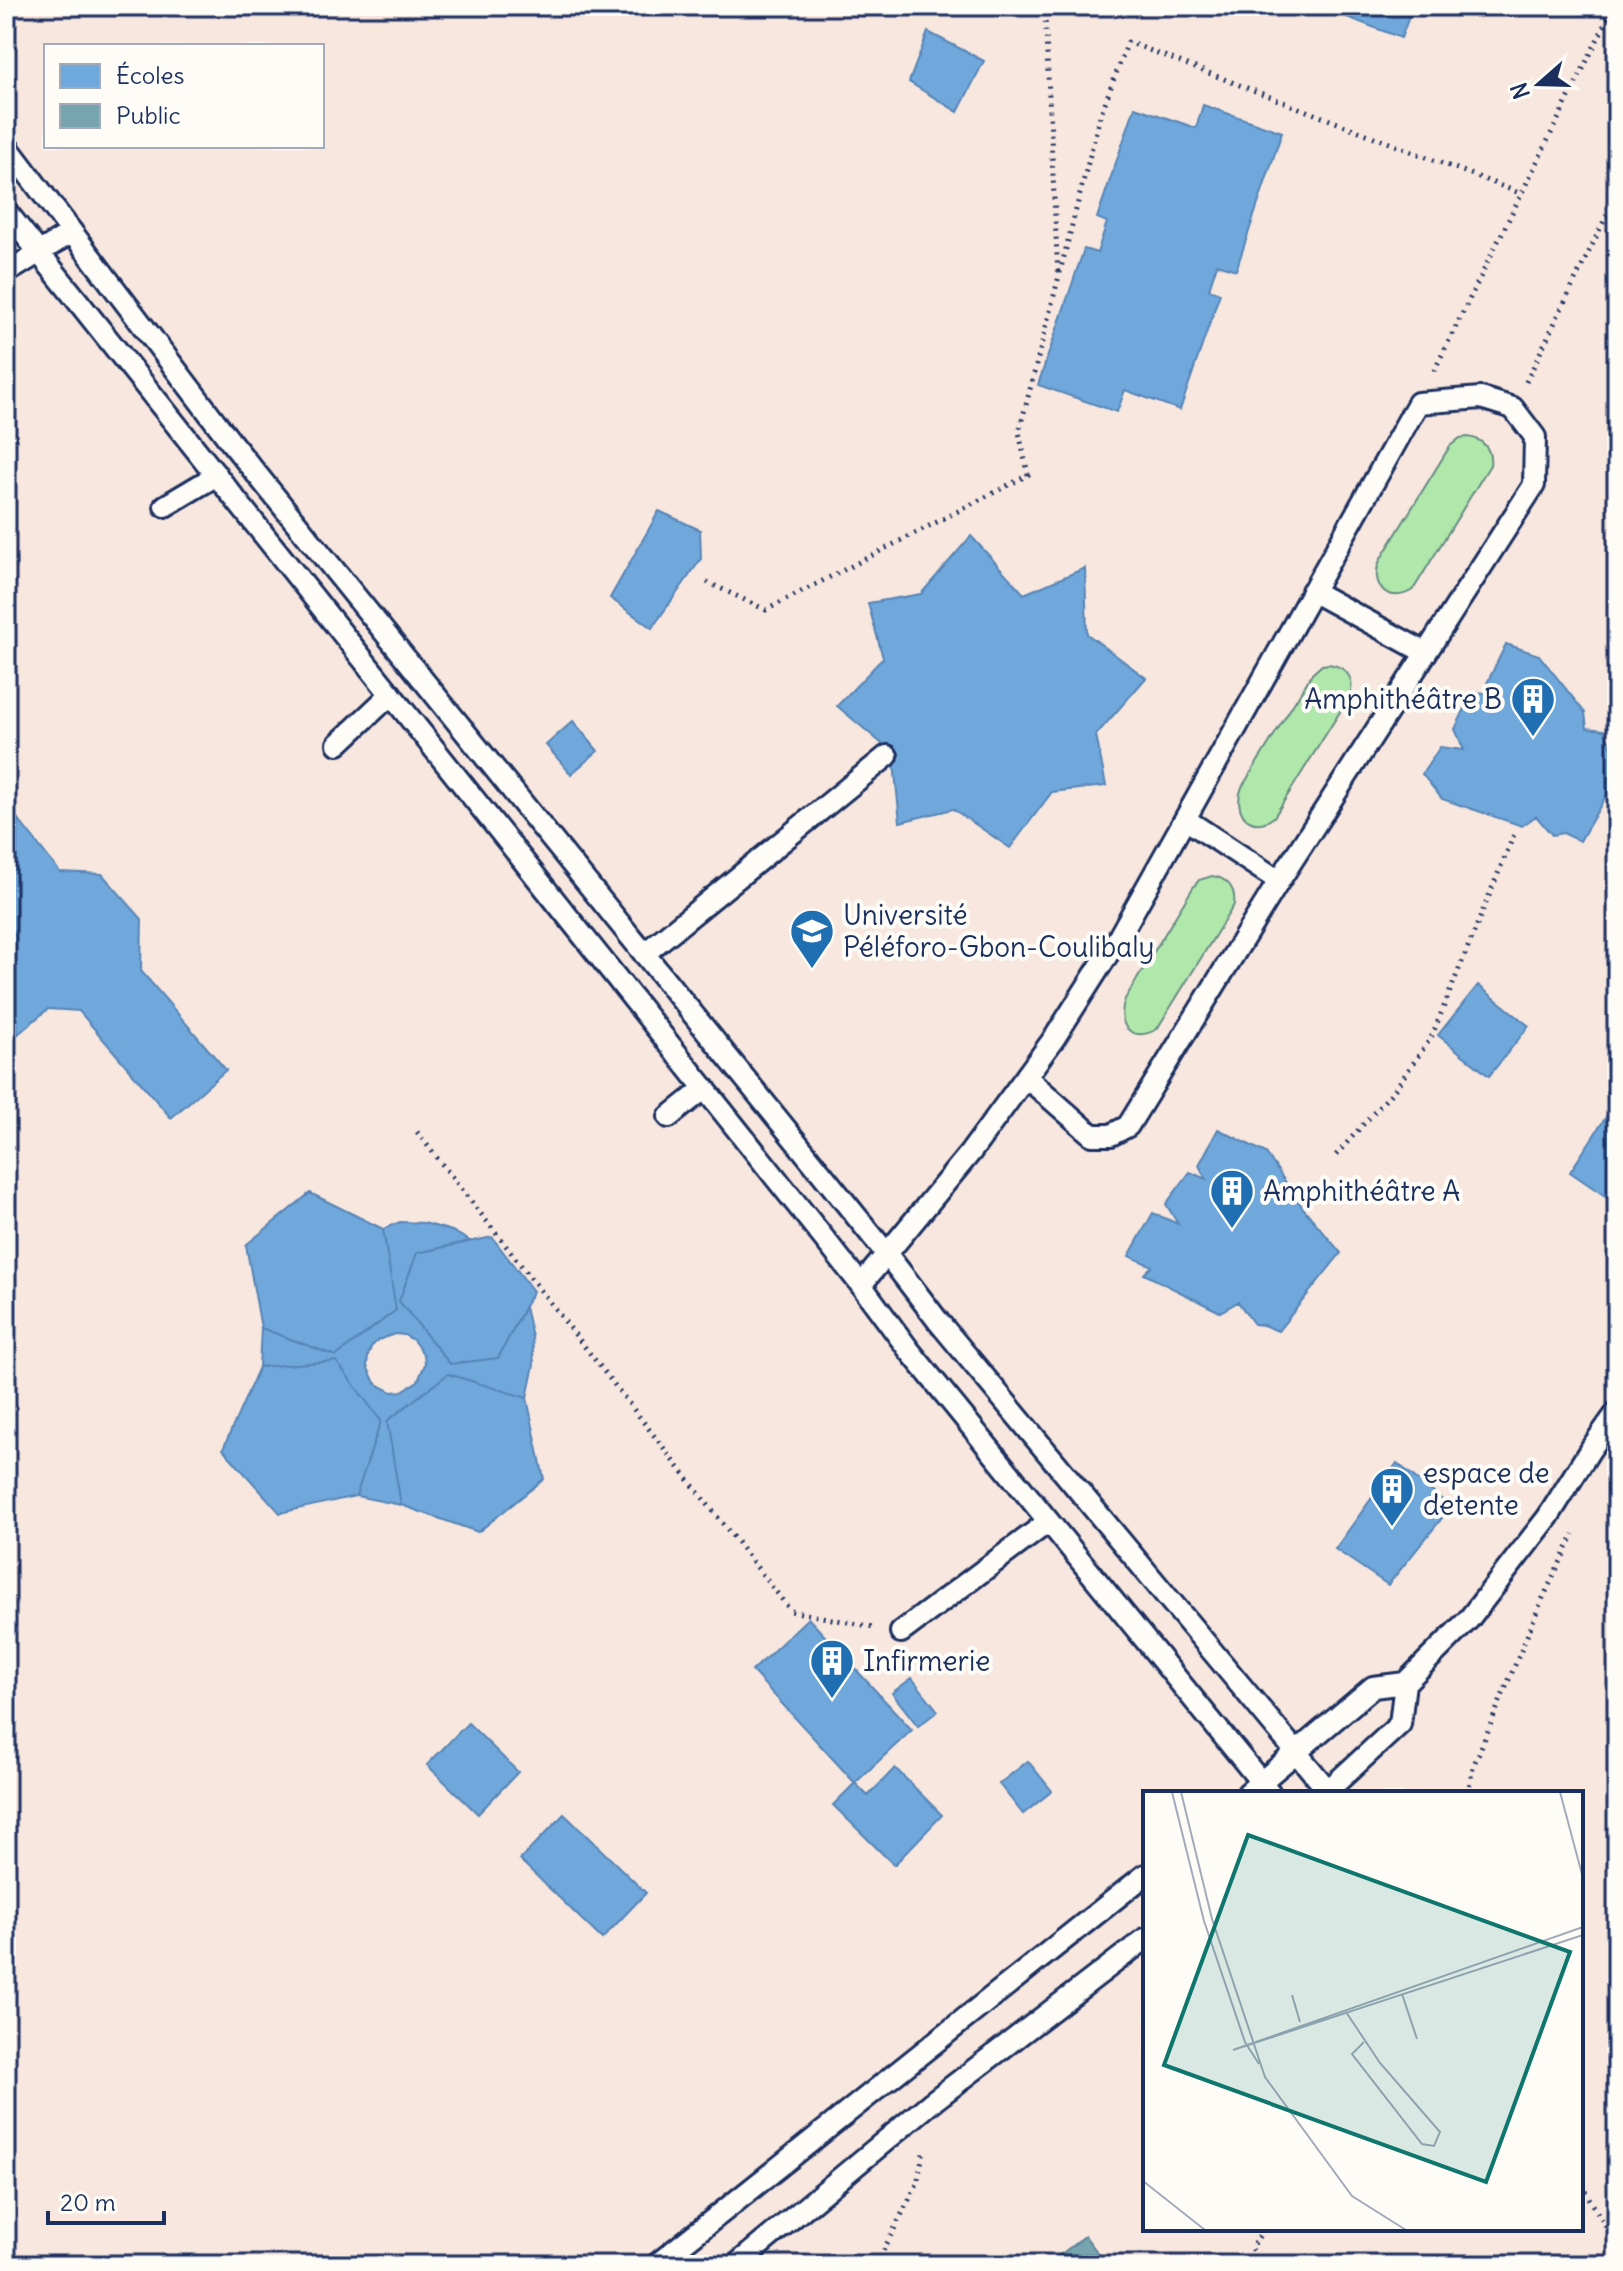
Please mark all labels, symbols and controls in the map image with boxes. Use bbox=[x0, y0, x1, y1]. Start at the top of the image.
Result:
legend bbox=[44, 44, 324, 148]
north arrow bbox=[1499, 44, 1579, 124]
text: Écoles bbox=[116, 60, 184, 90]
text: N bbox=[1504, 79, 1536, 103]
text: Public bbox=[116, 100, 181, 130]
building icon: Amphithéâtre B bbox=[1509, 675, 1557, 738]
place label: Amphithéâtre B bbox=[1304, 681, 1502, 717]
place label: Université Péléforo-Gbon-Coulibaly bbox=[843, 897, 1154, 965]
school or university icon: Université Péléforo-Gbon-Coulibaly bbox=[788, 907, 836, 970]
building icon: Amphithéâtre A bbox=[1208, 1167, 1256, 1230]
place label: Amphithéâtre A bbox=[1263, 1173, 1460, 1209]
place label: espace de detente bbox=[1423, 1455, 1550, 1523]
building icon: espace de detente bbox=[1368, 1465, 1416, 1528]
building icon: Infirmerie bbox=[808, 1637, 856, 1700]
place label: Infirmerie bbox=[863, 1643, 990, 1679]
inset map bbox=[1143, 1791, 1583, 2231]
scale bar bbox=[48, 2175, 164, 2225]
text: 20 m bbox=[60, 2187, 116, 2217]

